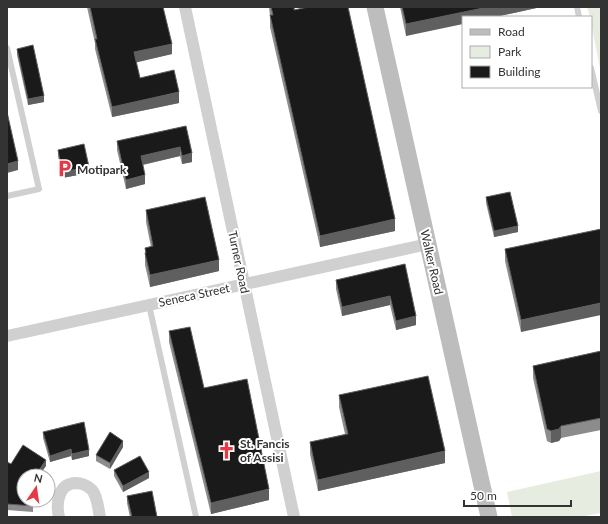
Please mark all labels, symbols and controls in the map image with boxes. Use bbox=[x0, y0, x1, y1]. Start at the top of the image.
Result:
legend bbox=[462, 16, 592, 88]
text: Road bbox=[498, 24, 525, 39]
text: Park bbox=[498, 44, 522, 59]
text: Building bbox=[498, 64, 541, 79]
parking icon: Motipark bbox=[54, 159, 74, 179]
place label: Motipark bbox=[77, 162, 127, 177]
street label: Walker Road bbox=[417, 228, 447, 296]
street label: Turner Road bbox=[225, 229, 253, 295]
street label: Seneca Street bbox=[157, 280, 232, 310]
place label: St. Fancis of Assisi bbox=[240, 436, 290, 465]
church icon: St. Fancis of Assisi bbox=[217, 440, 237, 460]
north arrow bbox=[16, 468, 56, 508]
text: N bbox=[33, 470, 44, 485]
scale bar bbox=[464, 482, 571, 508]
text: 50 m bbox=[470, 488, 497, 503]

